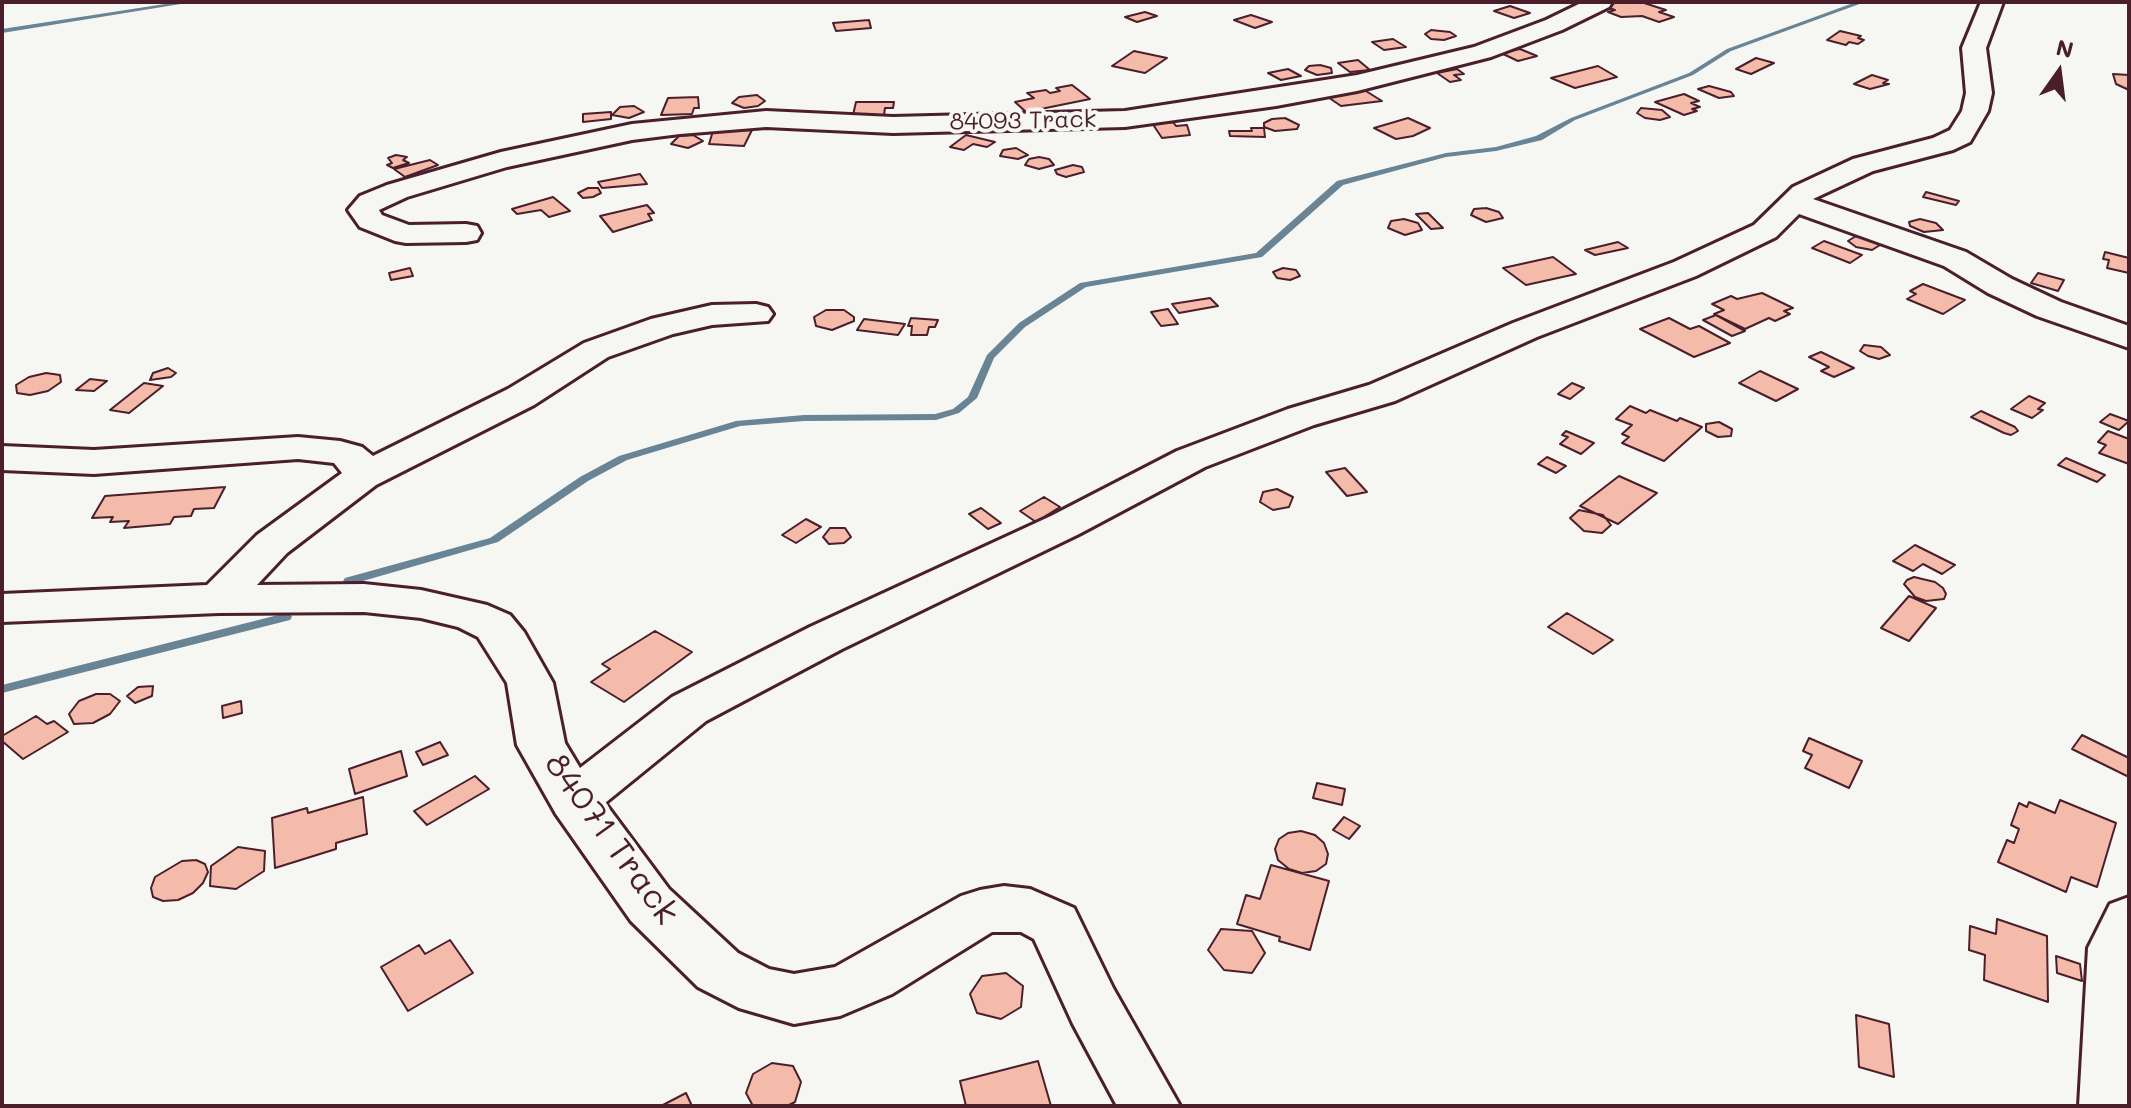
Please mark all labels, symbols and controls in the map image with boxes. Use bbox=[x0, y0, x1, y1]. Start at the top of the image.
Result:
north arrow bbox=[2019, 32, 2099, 112]
text: N bbox=[2053, 32, 2077, 64]
street label: 84093 Track bbox=[949, 105, 1097, 137]
street label: 84071 Track bbox=[535, 745, 687, 933]

